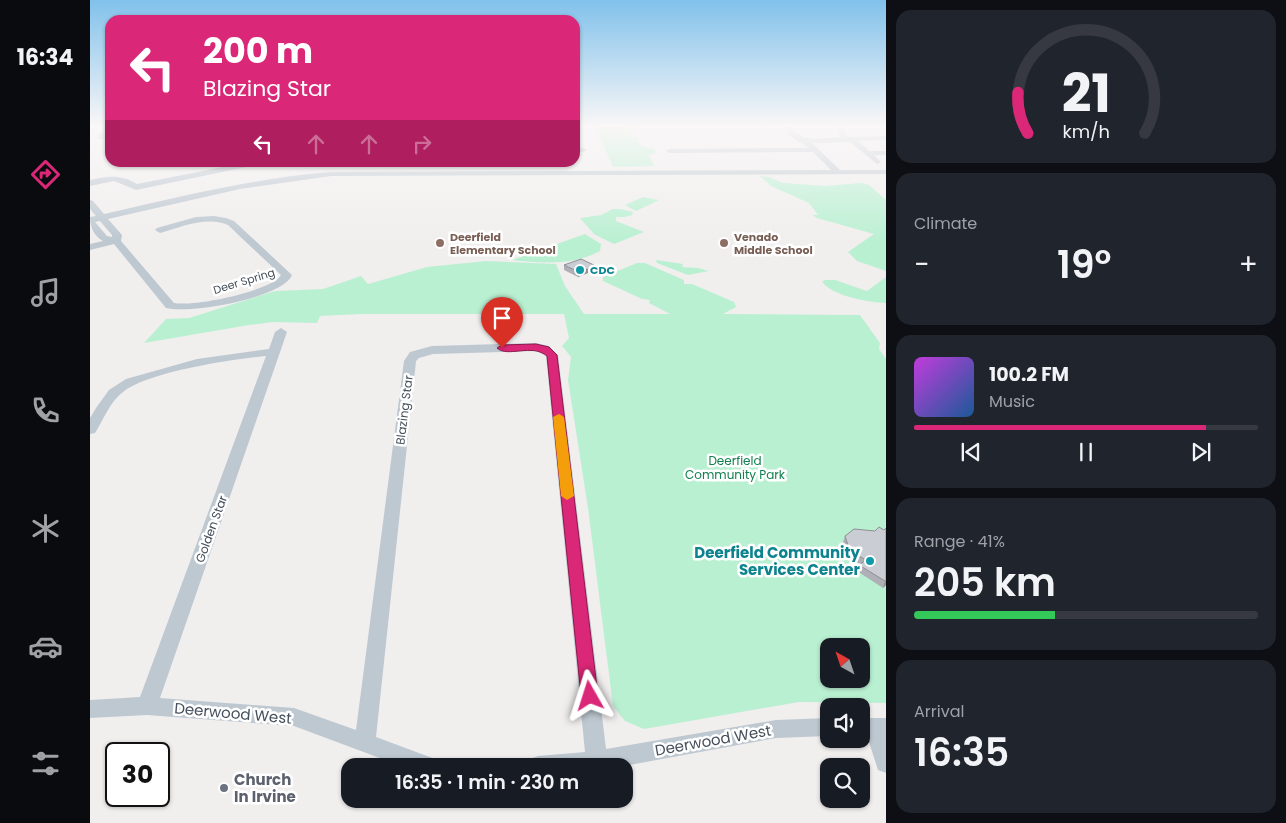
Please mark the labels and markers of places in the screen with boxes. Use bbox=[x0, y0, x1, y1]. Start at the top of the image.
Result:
place label: Deerfield Elementary School bbox=[450, 229, 556, 258]
place label: Venado Middle School bbox=[734, 229, 813, 258]
marker: Deerfield Elementary School bbox=[434, 237, 446, 249]
marker: Venado Middle School bbox=[718, 237, 730, 249]
place label: CDC bbox=[590, 262, 615, 278]
marker: CDC bbox=[574, 264, 586, 276]
pin bbox=[481, 297, 523, 348]
place label: Deerfield Community Services Center bbox=[694, 542, 861, 580]
marker: Deerfield Community Services Center bbox=[864, 555, 876, 567]
place label: Church In Irvine bbox=[234, 769, 296, 807]
marker: Church In Irvine bbox=[218, 782, 230, 794]

